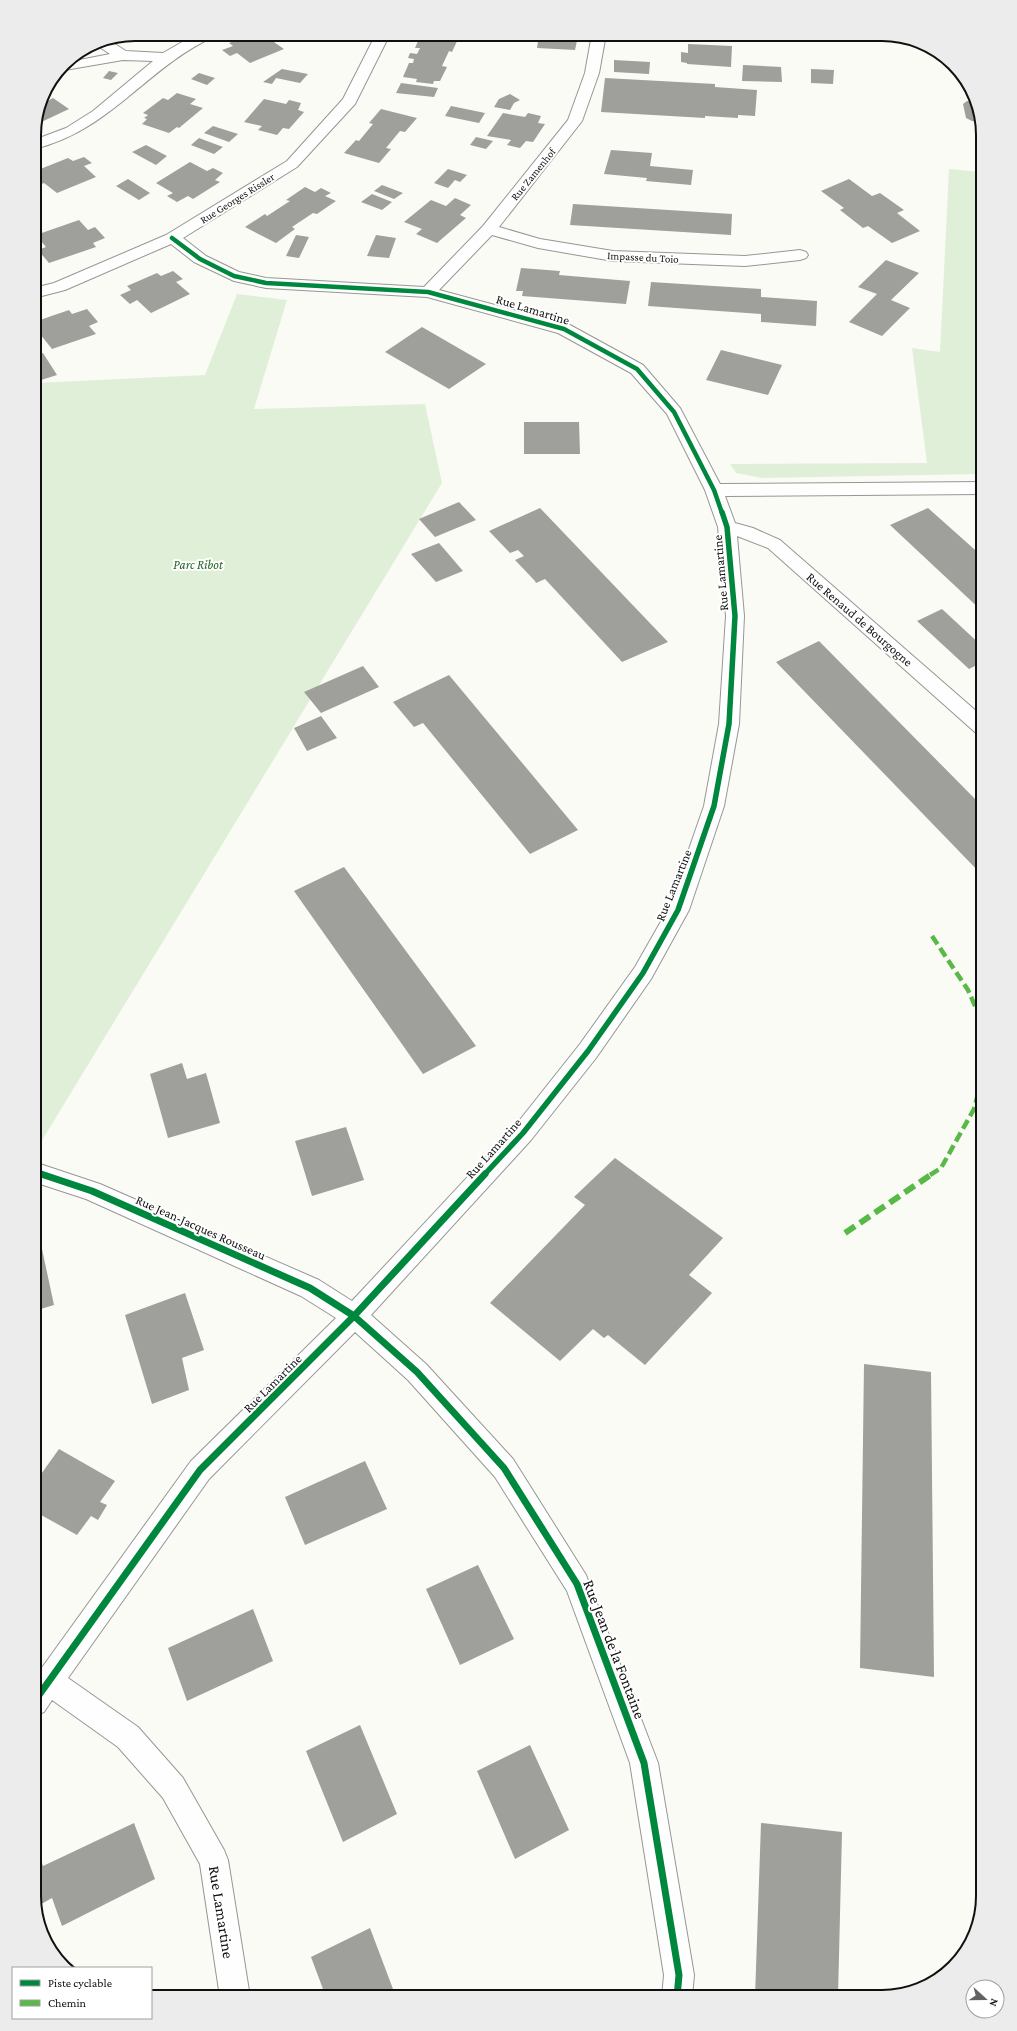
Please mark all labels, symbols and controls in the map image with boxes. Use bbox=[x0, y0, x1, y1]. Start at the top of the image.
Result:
street label: Rue Zamenhof bbox=[508, 145, 558, 203]
street label: Rue Georges Rissler bbox=[198, 170, 277, 227]
street label: Impasse du Toio bbox=[607, 249, 680, 266]
street label: Rue Lamartine bbox=[494, 291, 572, 328]
street label: Rue Lamartine bbox=[710, 534, 731, 612]
park label: Parc Ribot bbox=[173, 557, 223, 572]
street label: Rue Renaud de Bourgogne bbox=[804, 569, 916, 670]
street label: Rue Lamartine bbox=[652, 847, 695, 923]
street label: Rue Lamartine bbox=[462, 1115, 525, 1182]
street label: Rue Jean-Jacques Rousseau bbox=[134, 1192, 268, 1263]
street label: Rue Lamartine bbox=[240, 1351, 305, 1416]
street label: Rue Jean de la Fontaine bbox=[579, 1577, 649, 1721]
street label: Rue Lamartine bbox=[206, 1865, 237, 1960]
legend bbox=[12, 1967, 152, 2019]
text: Piste cyclable bbox=[48, 1976, 112, 1990]
north arrow bbox=[965, 1979, 1005, 2019]
text: Chemin bbox=[48, 1996, 87, 2010]
text: N bbox=[987, 1997, 1001, 2009]

